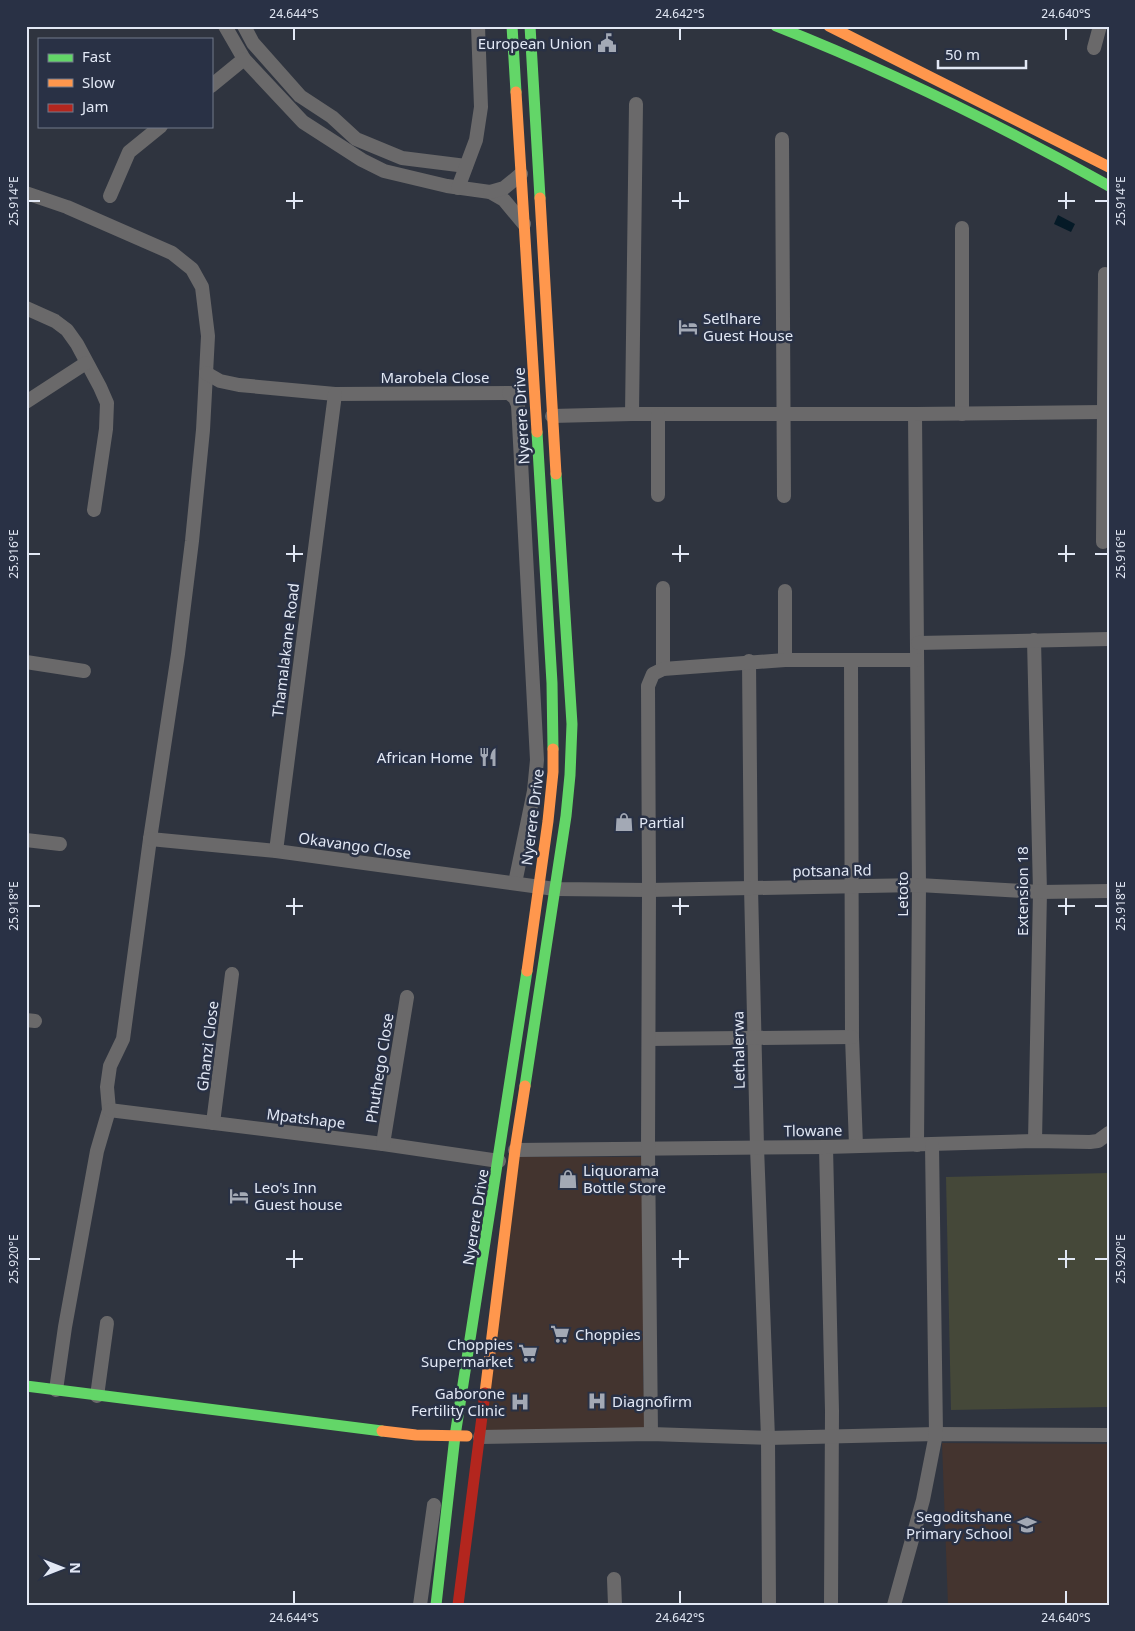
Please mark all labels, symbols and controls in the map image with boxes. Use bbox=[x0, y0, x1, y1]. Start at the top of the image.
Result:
text: 24.644°S bbox=[269, 5, 319, 22]
text: 24.642°S bbox=[655, 5, 705, 22]
text: 24.640°S bbox=[1041, 5, 1091, 22]
public building icon: European Union bbox=[596, 32, 618, 54]
place label: European Union bbox=[478, 33, 592, 53]
legend bbox=[38, 38, 212, 128]
scale bar bbox=[938, 38, 1025, 70]
text: 50 m bbox=[945, 44, 980, 64]
text: Fast bbox=[82, 46, 111, 66]
text: Slow bbox=[82, 72, 115, 92]
text: Jam bbox=[80, 96, 109, 116]
text: 25.914°E bbox=[5, 176, 22, 226]
text: 25.914°E bbox=[1112, 176, 1129, 226]
place label: Setlhare Guest House bbox=[703, 308, 793, 345]
hotel icon: Setlhare Guest House bbox=[677, 316, 699, 338]
street label: Marobela Close bbox=[381, 367, 489, 387]
street label: Nyerere Drive bbox=[508, 367, 534, 465]
text: 25.916°E bbox=[5, 529, 22, 579]
text: 25.916°E bbox=[1112, 529, 1129, 579]
street label: Thamalakane Road bbox=[267, 582, 303, 718]
restaurant icon: African Home bbox=[477, 746, 499, 768]
place label: African Home bbox=[377, 747, 473, 767]
street label: Nyerere Drive bbox=[516, 768, 548, 866]
shop icon: Partial bbox=[613, 811, 635, 833]
place label: Partial bbox=[639, 812, 684, 832]
street label: Okavango Close bbox=[297, 827, 413, 863]
street label: Extension 18 bbox=[1012, 846, 1032, 936]
street label: potsana Rd bbox=[792, 859, 872, 881]
street label: Letoto bbox=[892, 871, 912, 917]
text: 25.918°E bbox=[5, 881, 22, 931]
text: 25.918°E bbox=[1112, 881, 1129, 931]
street label: Ghanzi Close bbox=[192, 1000, 222, 1092]
street label: Lethalerwa bbox=[727, 1011, 749, 1089]
street label: Phuthego Close bbox=[360, 1012, 398, 1124]
street label: Mpatshape bbox=[265, 1103, 347, 1133]
street label: Tlowane bbox=[783, 1119, 843, 1141]
place label: Liquorama Bottle Store bbox=[583, 1160, 666, 1197]
street label: Nyerere Drive bbox=[458, 1167, 492, 1267]
shop icon: Liquorama Bottle Store bbox=[557, 1168, 579, 1190]
place label: Leo's Inn Guest house bbox=[254, 1177, 342, 1214]
hotel icon: Leo's Inn Guest house bbox=[228, 1185, 250, 1207]
text: 25.920°E bbox=[5, 1234, 22, 1284]
text: 25.920°E bbox=[1112, 1234, 1129, 1284]
supermarket icon: Choppies bbox=[549, 1323, 571, 1345]
place label: Choppies bbox=[575, 1324, 641, 1344]
place label: Choppies Supermarket bbox=[421, 1334, 514, 1371]
supermarket icon: Choppies Supermarket bbox=[517, 1342, 539, 1364]
place label: Gaborone Fertility Clinic bbox=[411, 1383, 505, 1420]
hospital icon: Diagnofirm bbox=[586, 1390, 608, 1412]
hospital icon: Gaborone Fertility Clinic bbox=[509, 1391, 531, 1413]
place label: Diagnofirm bbox=[612, 1391, 692, 1411]
place label: Segoditshane Primary School bbox=[906, 1506, 1012, 1543]
school or university icon: Segoditshane Primary School bbox=[1016, 1514, 1038, 1536]
north arrow bbox=[38, 1544, 88, 1594]
text: N bbox=[66, 1562, 85, 1574]
text: 24.644°S bbox=[269, 1609, 319, 1626]
text: 24.642°S bbox=[655, 1609, 705, 1626]
text: 24.640°S bbox=[1041, 1609, 1091, 1626]

